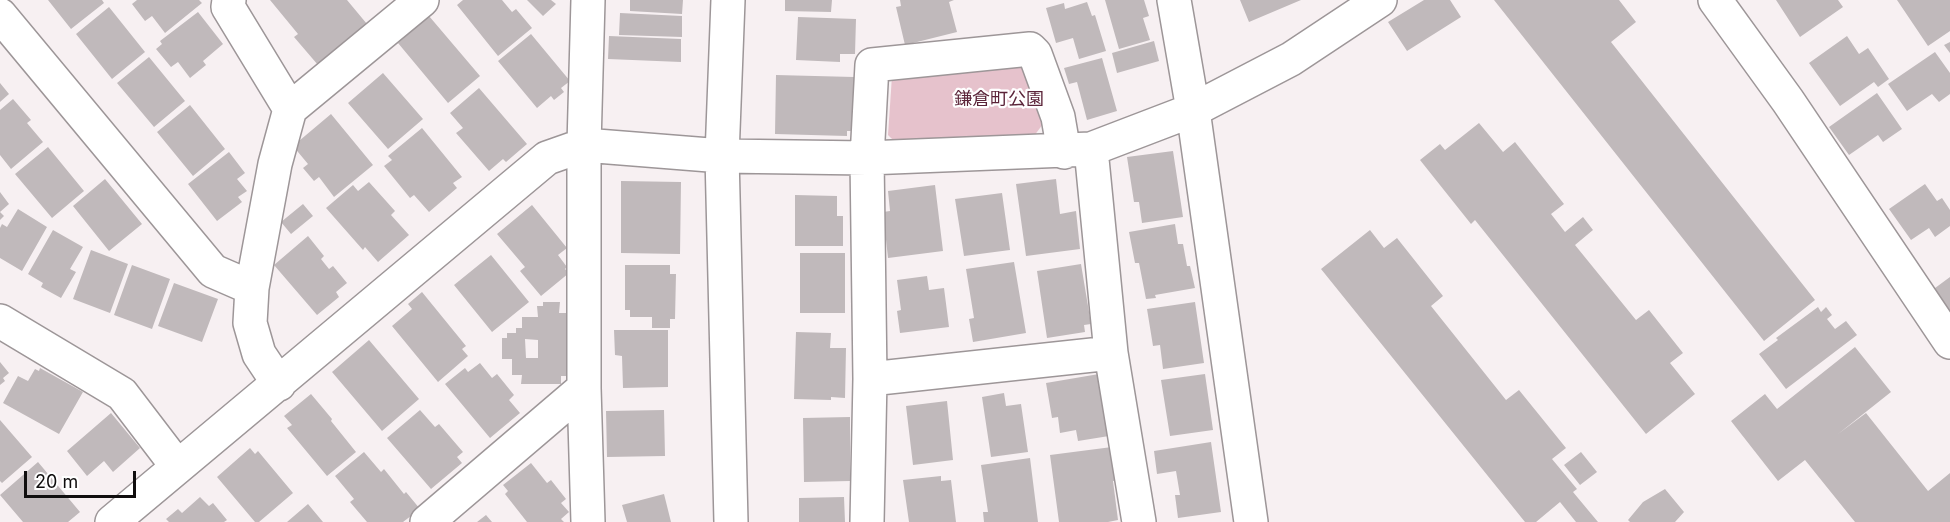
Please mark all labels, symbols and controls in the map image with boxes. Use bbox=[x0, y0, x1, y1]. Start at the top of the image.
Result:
park label: 鎌倉町公園 bbox=[954, 89, 1044, 111]
scale bar bbox=[27, 459, 140, 497]
text: 20 m bbox=[35, 471, 78, 492]

